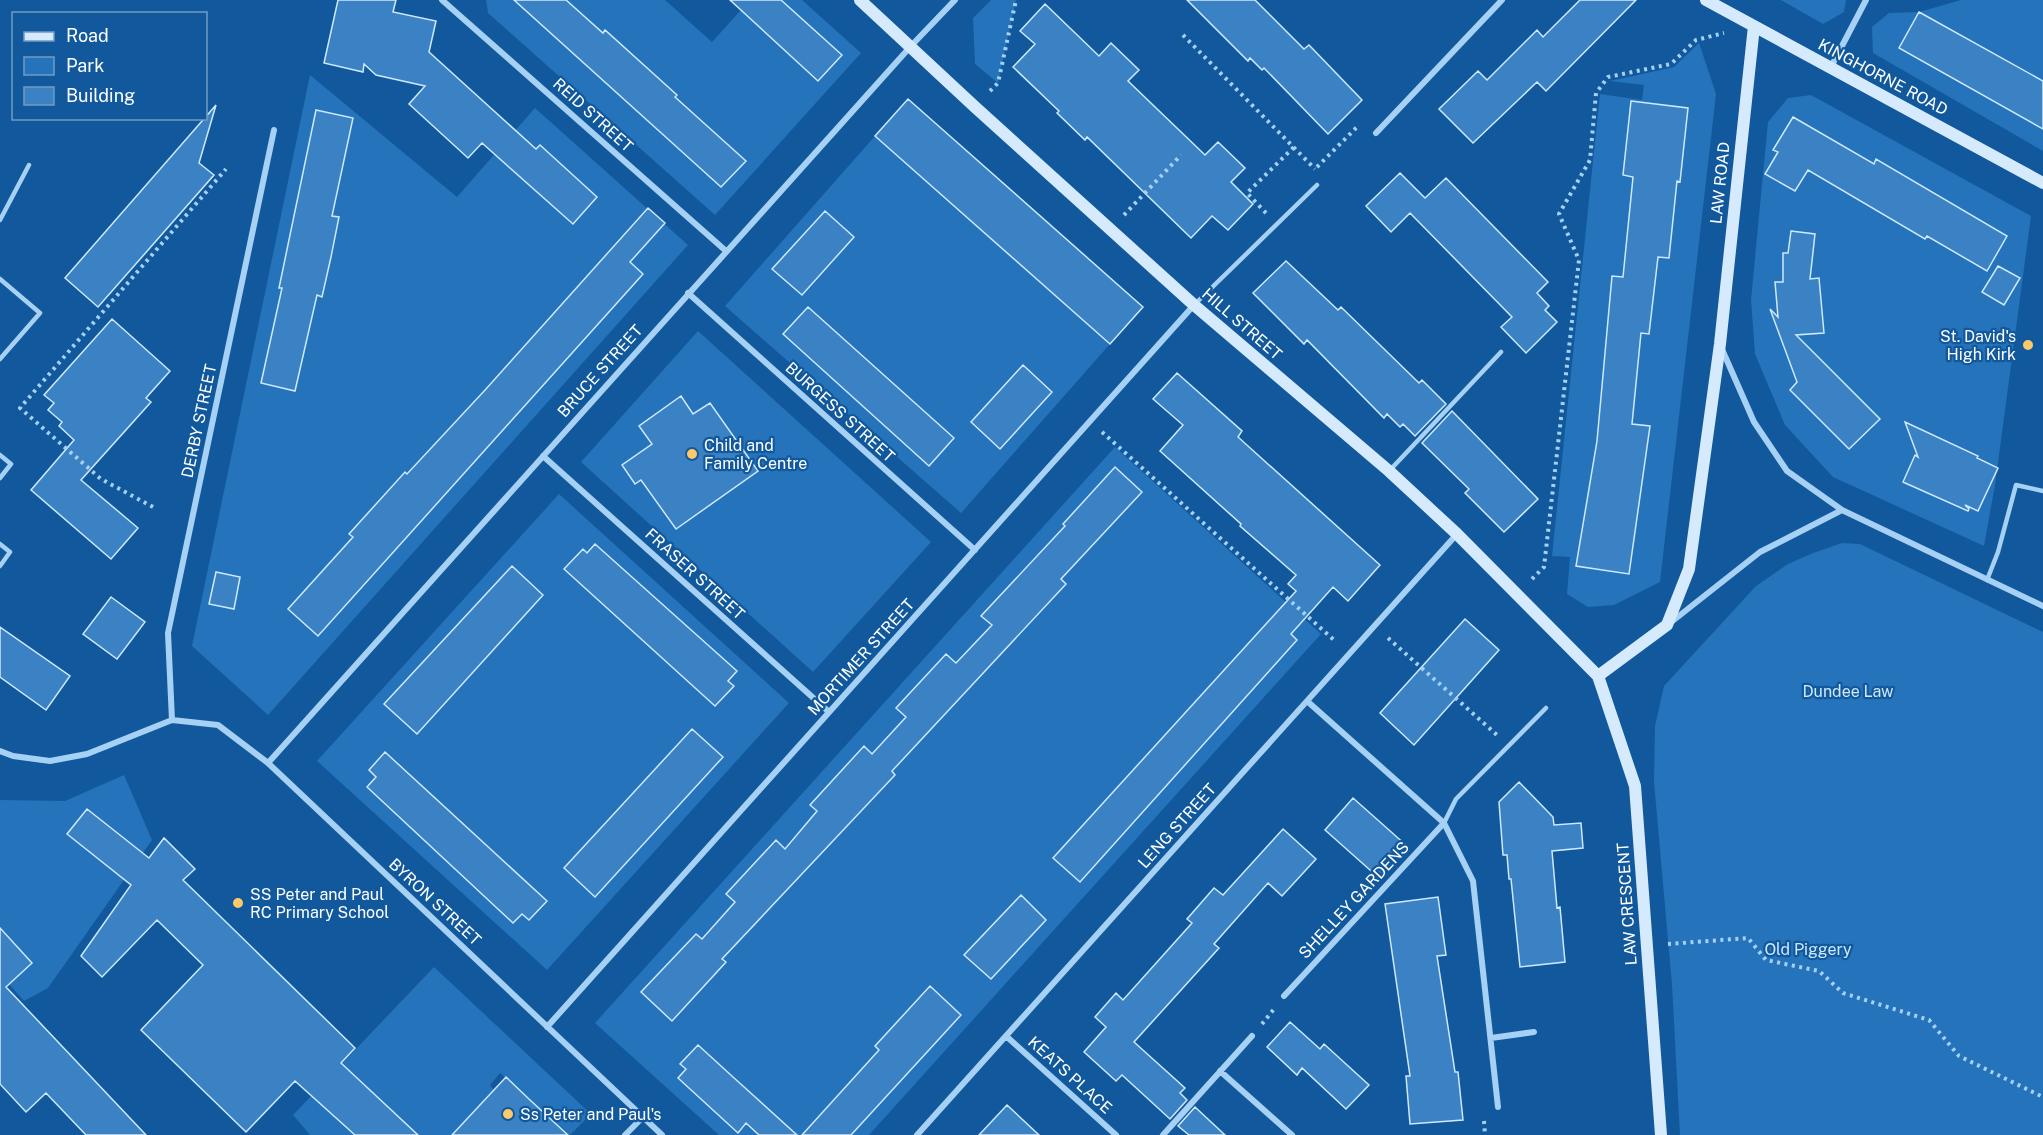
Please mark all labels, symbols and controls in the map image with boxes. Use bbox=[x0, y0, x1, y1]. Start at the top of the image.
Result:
legend bbox=[12, 12, 207, 120]
text: Road bbox=[66, 25, 109, 46]
street label: KINGHORNE ROAD bbox=[1815, 35, 1951, 119]
text: Park bbox=[66, 55, 104, 76]
street label: REID STREET bbox=[549, 74, 637, 156]
text: Building bbox=[66, 85, 135, 106]
street label: LAW ROAD bbox=[1706, 141, 1734, 225]
street label: HILL STREET bbox=[1198, 284, 1286, 364]
street label: BRUCE STREET bbox=[553, 320, 647, 421]
place label: St. David's High Kirk bbox=[1940, 327, 2016, 364]
marker: St. David's High Kirk bbox=[2021, 338, 2035, 352]
street label: BURGESS STREET bbox=[782, 358, 899, 466]
street label: DERBY STREET bbox=[178, 362, 220, 480]
place label: Child and Family Centre bbox=[704, 436, 807, 473]
marker: Child and Family Centre bbox=[685, 447, 699, 461]
street label: FRASER STREET bbox=[641, 524, 749, 624]
street label: MORTIMER STREET bbox=[804, 595, 919, 719]
park label: Dundee Law bbox=[1802, 682, 1894, 701]
street label: LENG STREET bbox=[1134, 779, 1220, 872]
street label: SHELLEY GARDENS bbox=[1295, 838, 1413, 962]
street label: LAW CRESCENT bbox=[1613, 841, 1641, 966]
street label: BYRON STREET bbox=[385, 855, 485, 950]
place label: SS Peter and Paul RC Primary School bbox=[250, 885, 389, 922]
marker: SS Peter and Paul RC Primary School bbox=[231, 896, 245, 910]
park label: Old Piggery bbox=[1764, 940, 1852, 959]
street label: KEATS PLACE bbox=[1024, 1032, 1116, 1118]
place label: Ss Peter and Paul's bbox=[520, 1105, 661, 1124]
marker: Ss Peter and Paul's bbox=[501, 1107, 515, 1121]

